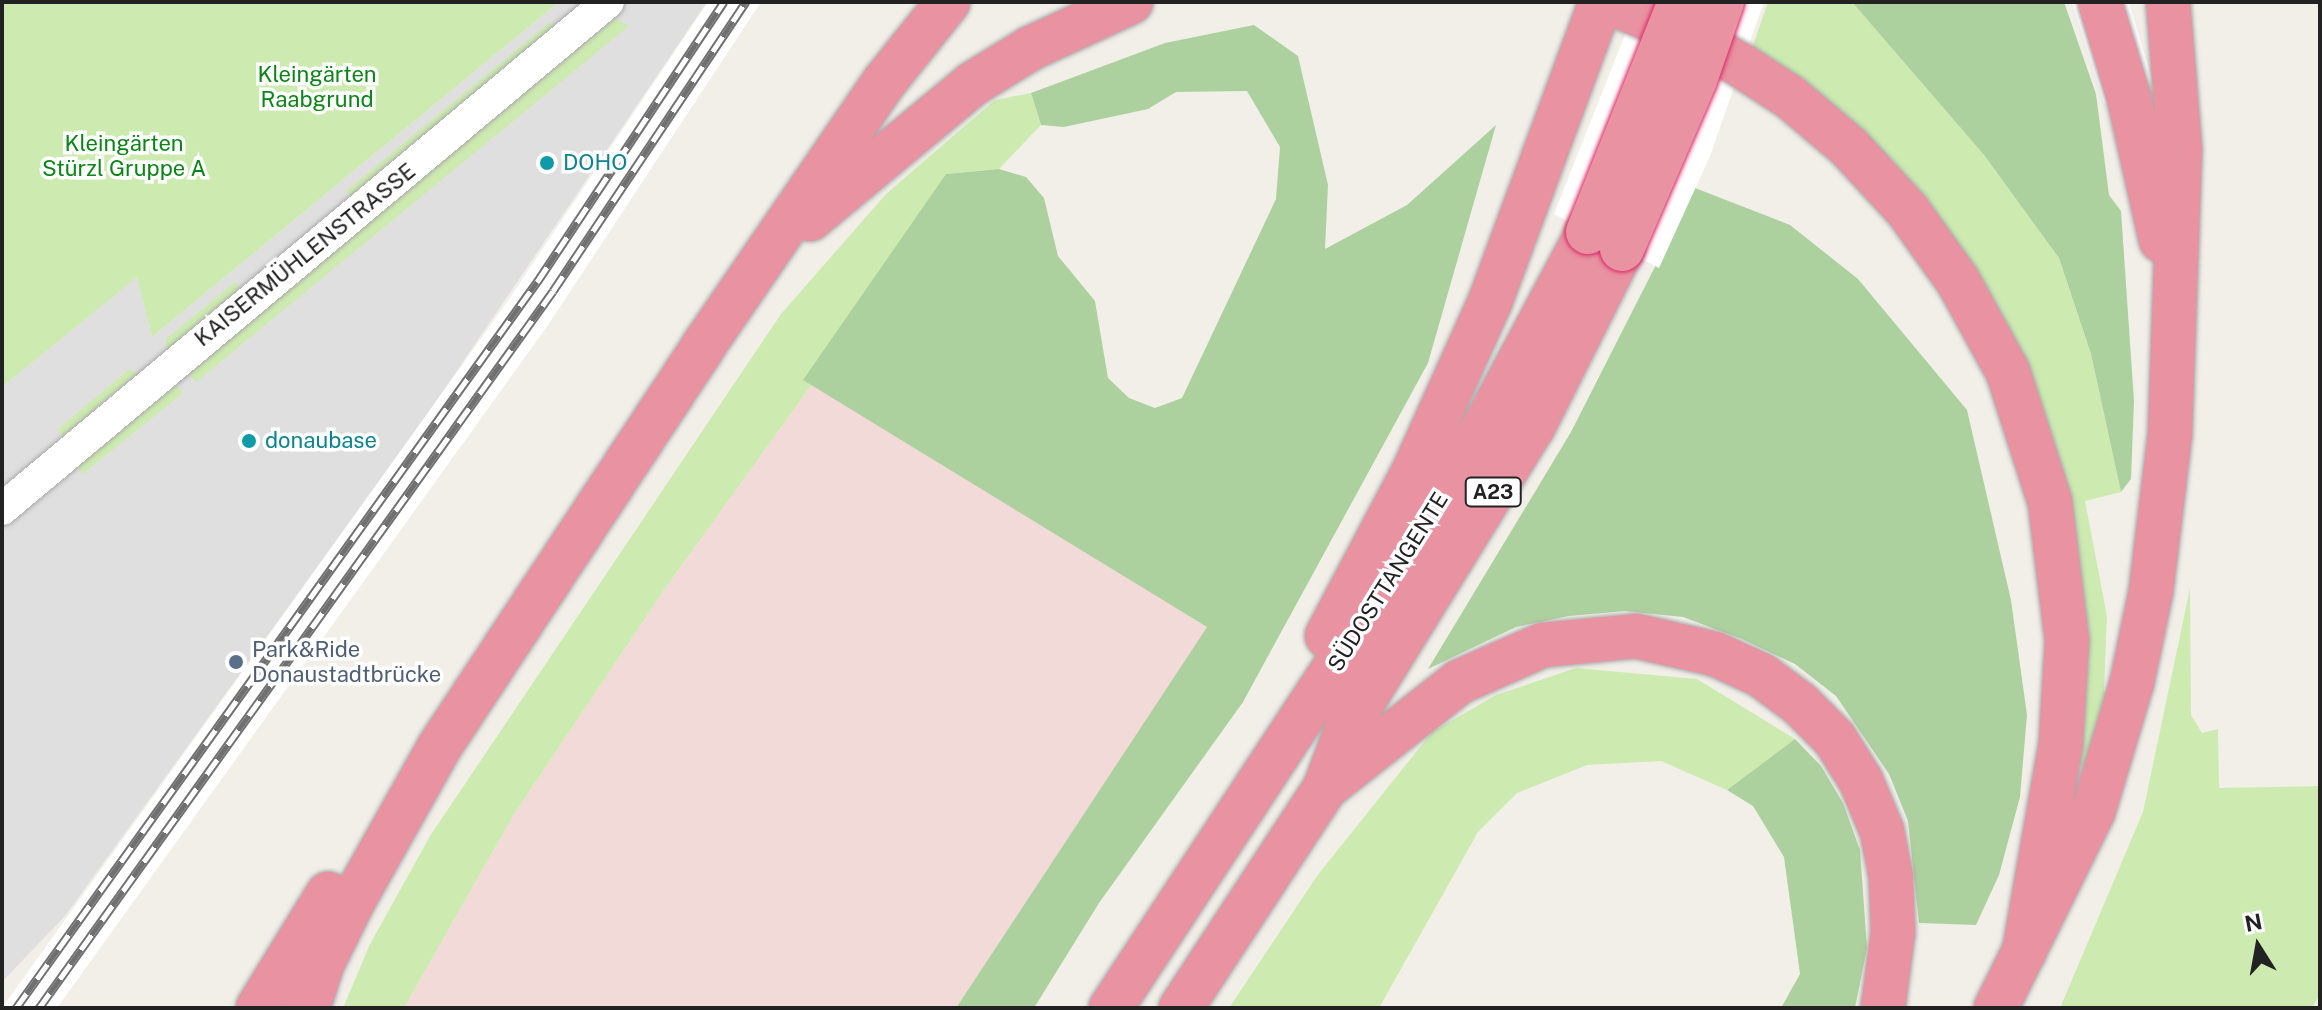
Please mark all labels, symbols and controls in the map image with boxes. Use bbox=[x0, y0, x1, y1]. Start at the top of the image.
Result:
park label: Kleingärten Raabgrund bbox=[257, 61, 377, 112]
park label: Kleingärten Stürzl Gruppe A bbox=[42, 130, 206, 182]
place label: DOHO bbox=[563, 150, 627, 176]
marker: DOHO bbox=[538, 154, 556, 172]
street label: KAISERMÜHLENSTRASSE bbox=[189, 158, 421, 352]
place label: donaubase bbox=[265, 428, 377, 454]
marker: donaubase bbox=[240, 432, 258, 450]
road number: A23 bbox=[1463, 476, 1523, 508]
street label: SÜDOSTTANGENTE bbox=[1322, 488, 1454, 676]
place label: Park&Ride Donaustadtbrücke bbox=[252, 636, 441, 688]
marker: Park&Ride Donaustadtbrücke bbox=[227, 653, 245, 671]
north arrow bbox=[2218, 906, 2298, 986]
text: N bbox=[2242, 908, 2264, 937]

